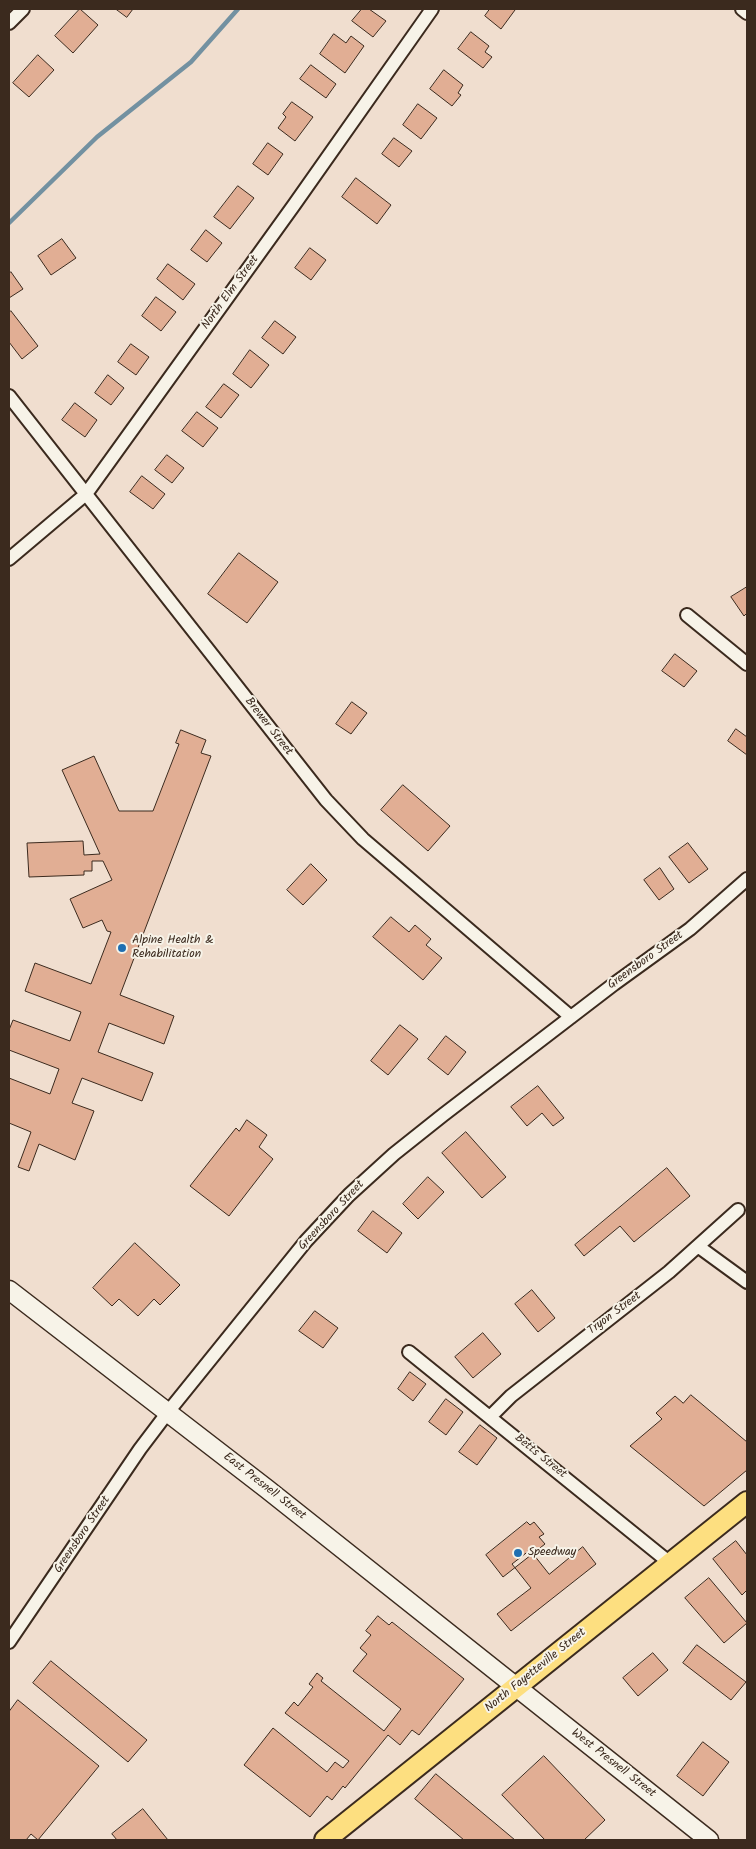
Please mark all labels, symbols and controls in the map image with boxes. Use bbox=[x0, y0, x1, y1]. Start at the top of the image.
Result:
street label: North Elm Street bbox=[199, 253, 263, 333]
street label: Brewer Street bbox=[241, 695, 295, 759]
street label: Greensboro Street bbox=[605, 929, 687, 993]
place label: Alpine Health & Rehabilitation bbox=[132, 934, 214, 962]
marker: Alpine Health & Rehabilitation bbox=[116, 942, 128, 954]
street label: Greensboro Street bbox=[296, 1178, 368, 1254]
street label: Tryon Street bbox=[585, 1289, 645, 1339]
street label: Betts Street bbox=[511, 1432, 569, 1482]
street label: East Presnell Street bbox=[220, 1450, 308, 1524]
street label: Greensboro Street bbox=[52, 1494, 114, 1576]
place label: Speedway bbox=[528, 1546, 576, 1560]
marker: Speedway bbox=[512, 1547, 524, 1559]
street label: North Fayetteville Street bbox=[483, 1626, 589, 1716]
street label: West Presnell Street bbox=[568, 1727, 658, 1801]

